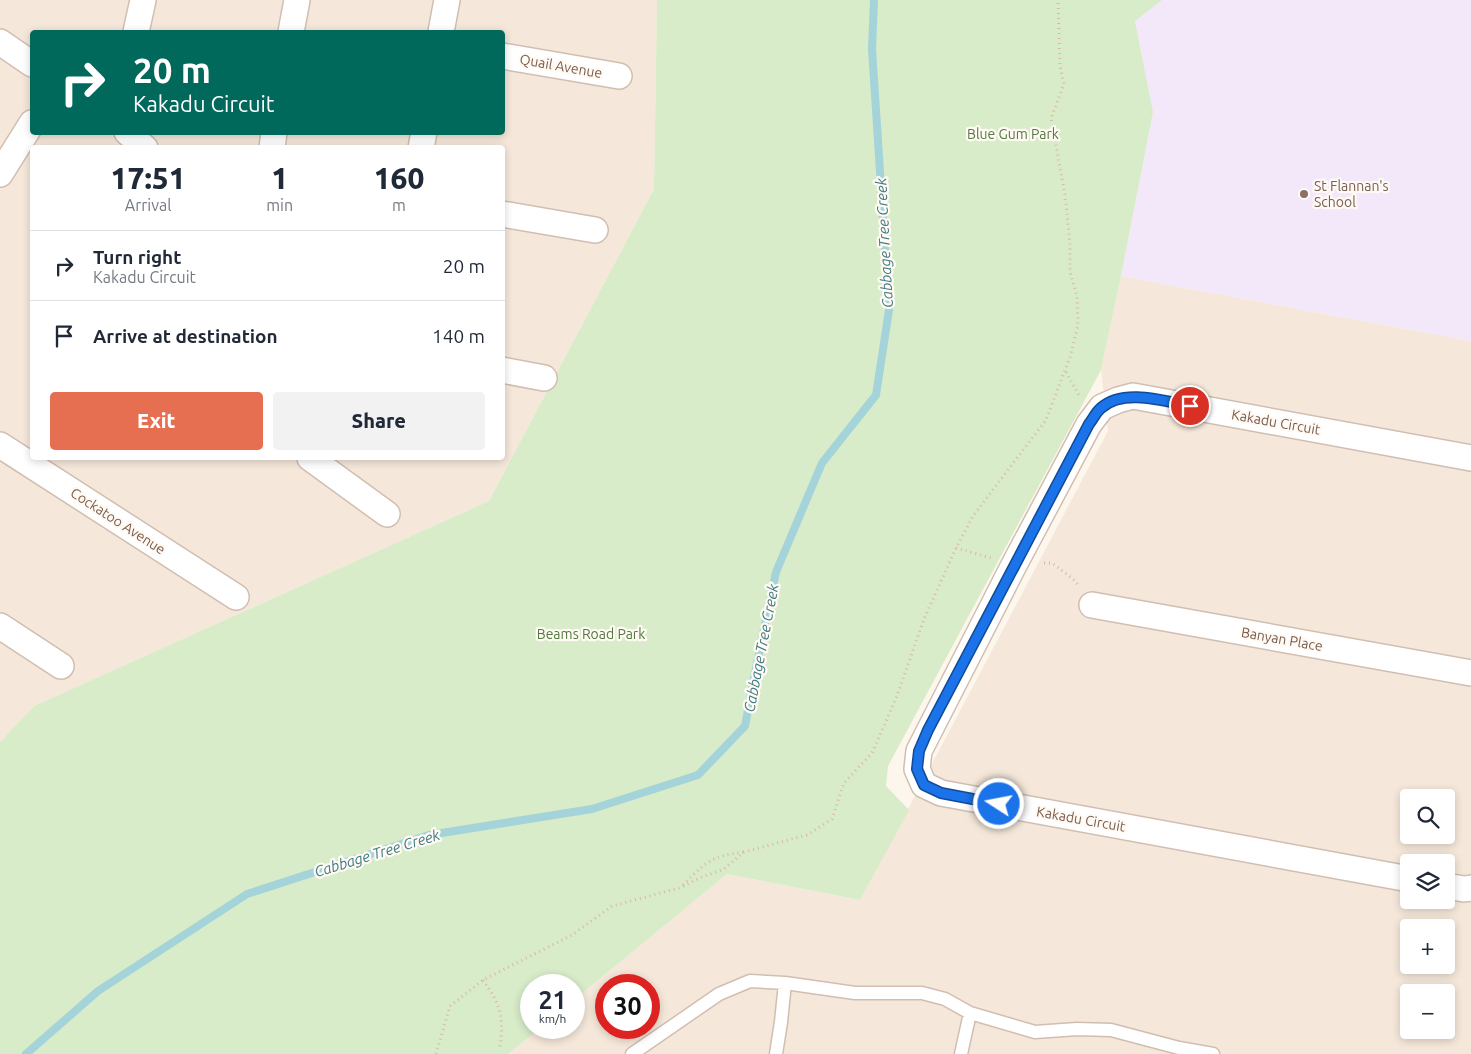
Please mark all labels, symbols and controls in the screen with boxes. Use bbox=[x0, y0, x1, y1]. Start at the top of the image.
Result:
icon: right bbox=[50, 50, 115, 115]
text: 20 m bbox=[133, 50, 211, 90]
street label: Quail Avenue bbox=[518, 51, 604, 81]
text: Kakadu Circuit bbox=[133, 91, 274, 116]
park label: Blue Gum Park bbox=[967, 126, 1059, 142]
text: 17:51 bbox=[111, 161, 186, 195]
text: 1 bbox=[271, 161, 288, 195]
text: 160 bbox=[374, 161, 424, 195]
water label: Cabbage Tree Creek bbox=[872, 177, 896, 309]
place label: St Flannan's School bbox=[1314, 178, 1389, 210]
marker: St Flannan's School bbox=[1298, 188, 1310, 200]
text: Arrival bbox=[125, 196, 171, 214]
text: min bbox=[266, 196, 293, 214]
text: m bbox=[392, 196, 406, 214]
text: Turn right bbox=[93, 246, 181, 268]
icon: right bbox=[50, 252, 78, 280]
text: 20 m bbox=[443, 255, 485, 277]
text: Kakadu Circuit bbox=[93, 268, 196, 286]
icon: arrive bbox=[50, 322, 78, 350]
text: Arrive at destination bbox=[93, 325, 278, 347]
text: 140 m bbox=[432, 325, 485, 347]
pin bbox=[1169, 385, 1211, 427]
button: Exit bbox=[50, 392, 263, 450]
button: Share bbox=[273, 392, 485, 450]
icon: arrive bbox=[1176, 392, 1204, 420]
street label: Kakadu Circuit bbox=[1230, 406, 1322, 438]
street label: Cockatoo Avenue bbox=[68, 484, 168, 558]
water label: Cabbage Tree Creek bbox=[740, 582, 782, 714]
street label: Banyan Place bbox=[1240, 624, 1324, 654]
park label: Beams Road Park bbox=[537, 626, 645, 642]
position arrow bbox=[972, 777, 1024, 829]
map controls bbox=[1400, 789, 1455, 1039]
button: search bbox=[1400, 789, 1455, 844]
street label: Kakadu Circuit bbox=[1035, 803, 1127, 835]
water label: Cabbage Tree Creek bbox=[312, 826, 442, 880]
button: layers bbox=[1400, 854, 1455, 909]
button: + bbox=[1400, 919, 1455, 974]
speed limit sign: 30 bbox=[595, 974, 660, 1039]
button: − bbox=[1400, 984, 1455, 1039]
text: 21 bbox=[538, 986, 567, 1014]
text: km/h bbox=[539, 1012, 566, 1025]

